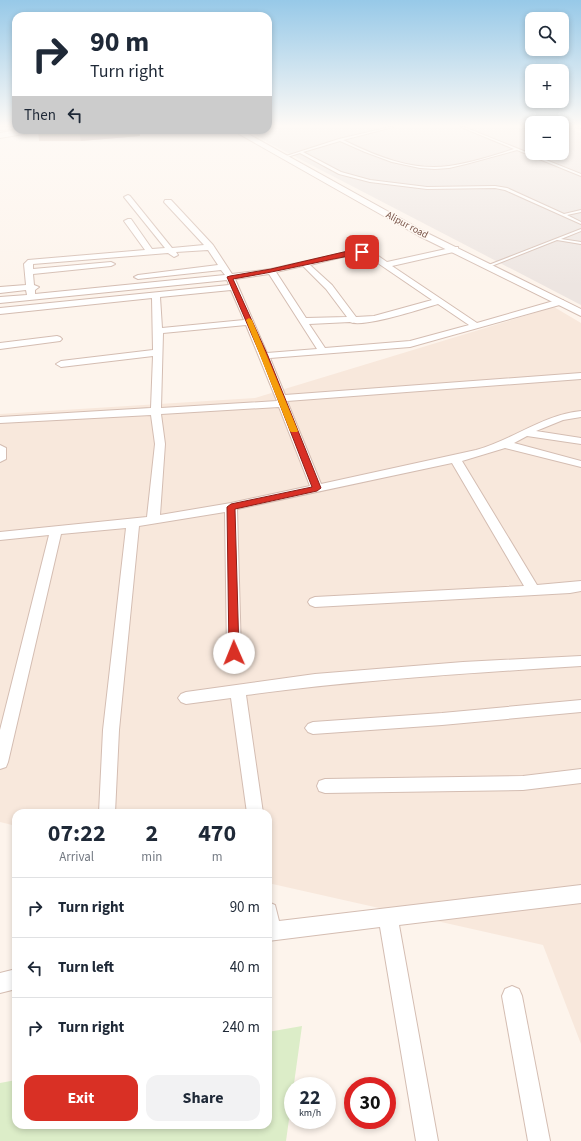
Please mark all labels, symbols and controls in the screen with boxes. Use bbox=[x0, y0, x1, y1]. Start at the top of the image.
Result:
map controls bbox=[525, 12, 569, 160]
button: search bbox=[525, 12, 569, 56]
text: 90 m bbox=[90, 22, 149, 62]
icon: right bbox=[24, 28, 76, 80]
text: Turn right bbox=[90, 59, 164, 84]
button: + bbox=[525, 64, 569, 108]
icon: left bbox=[64, 104, 86, 126]
text: Then bbox=[24, 105, 56, 126]
button: − bbox=[525, 116, 569, 160]
street label: Alipur road bbox=[383, 208, 431, 242]
pin bbox=[345, 235, 379, 269]
icon: arrive bbox=[351, 241, 373, 263]
position arrow bbox=[213, 632, 255, 674]
text: 07:22 bbox=[48, 816, 106, 851]
text: 2 bbox=[146, 816, 158, 851]
text: 470 bbox=[198, 816, 236, 851]
text: Arrival bbox=[59, 848, 94, 866]
text: min bbox=[141, 848, 162, 866]
text: m bbox=[212, 848, 223, 866]
icon: right bbox=[24, 897, 46, 919]
text: Turn right bbox=[58, 897, 124, 918]
text: 90 m bbox=[230, 897, 260, 918]
icon: left bbox=[24, 957, 46, 979]
text: Turn left bbox=[58, 957, 114, 978]
text: 40 m bbox=[230, 957, 260, 978]
icon: right bbox=[24, 1017, 46, 1039]
text: Turn right bbox=[58, 1017, 124, 1038]
text: 240 m bbox=[222, 1017, 260, 1038]
button: Exit bbox=[24, 1075, 138, 1121]
button: Share bbox=[146, 1075, 260, 1121]
speed limit sign: 30 bbox=[344, 1077, 396, 1129]
text: 22 bbox=[299, 1084, 321, 1112]
text: km/h bbox=[299, 1106, 321, 1120]

